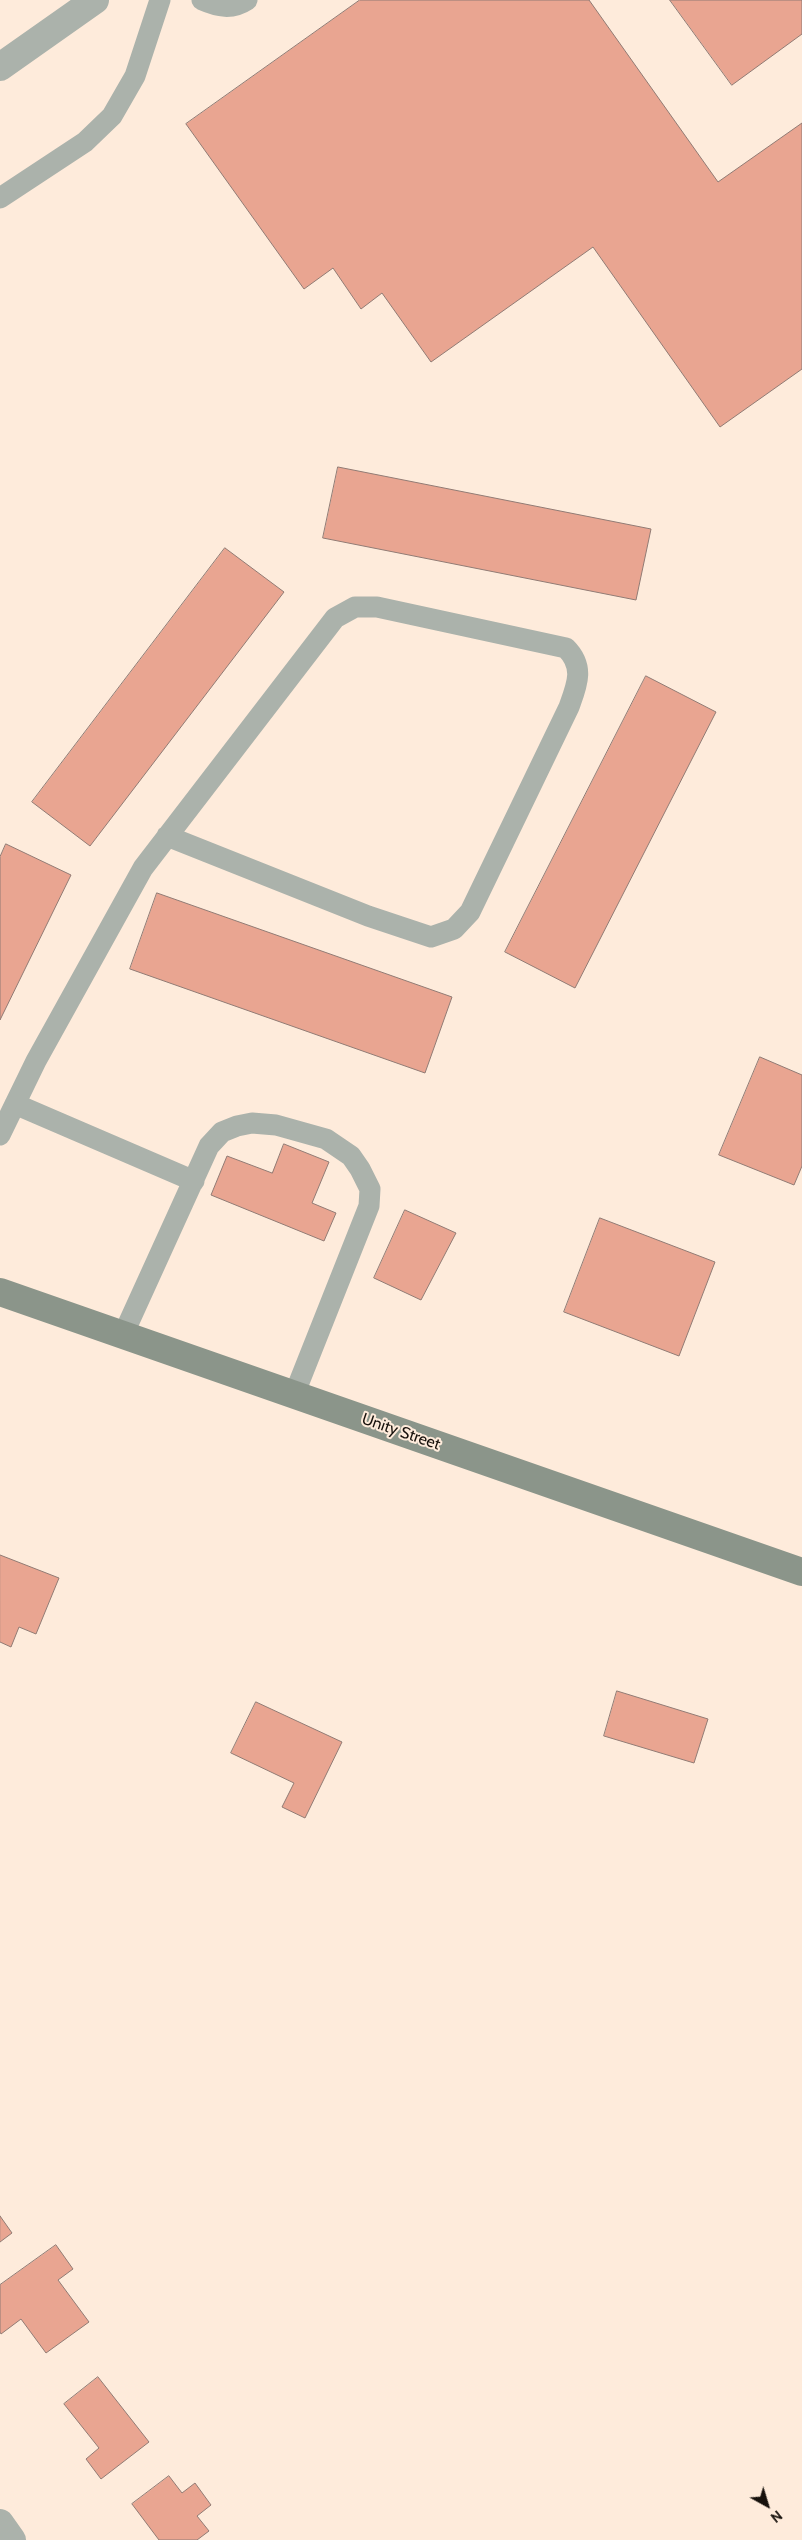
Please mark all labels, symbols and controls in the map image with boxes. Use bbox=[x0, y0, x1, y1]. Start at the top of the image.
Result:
street label: Unity Street bbox=[359, 1410, 443, 1454]
north arrow bbox=[742, 2480, 792, 2530]
text: N bbox=[767, 2507, 786, 2527]

